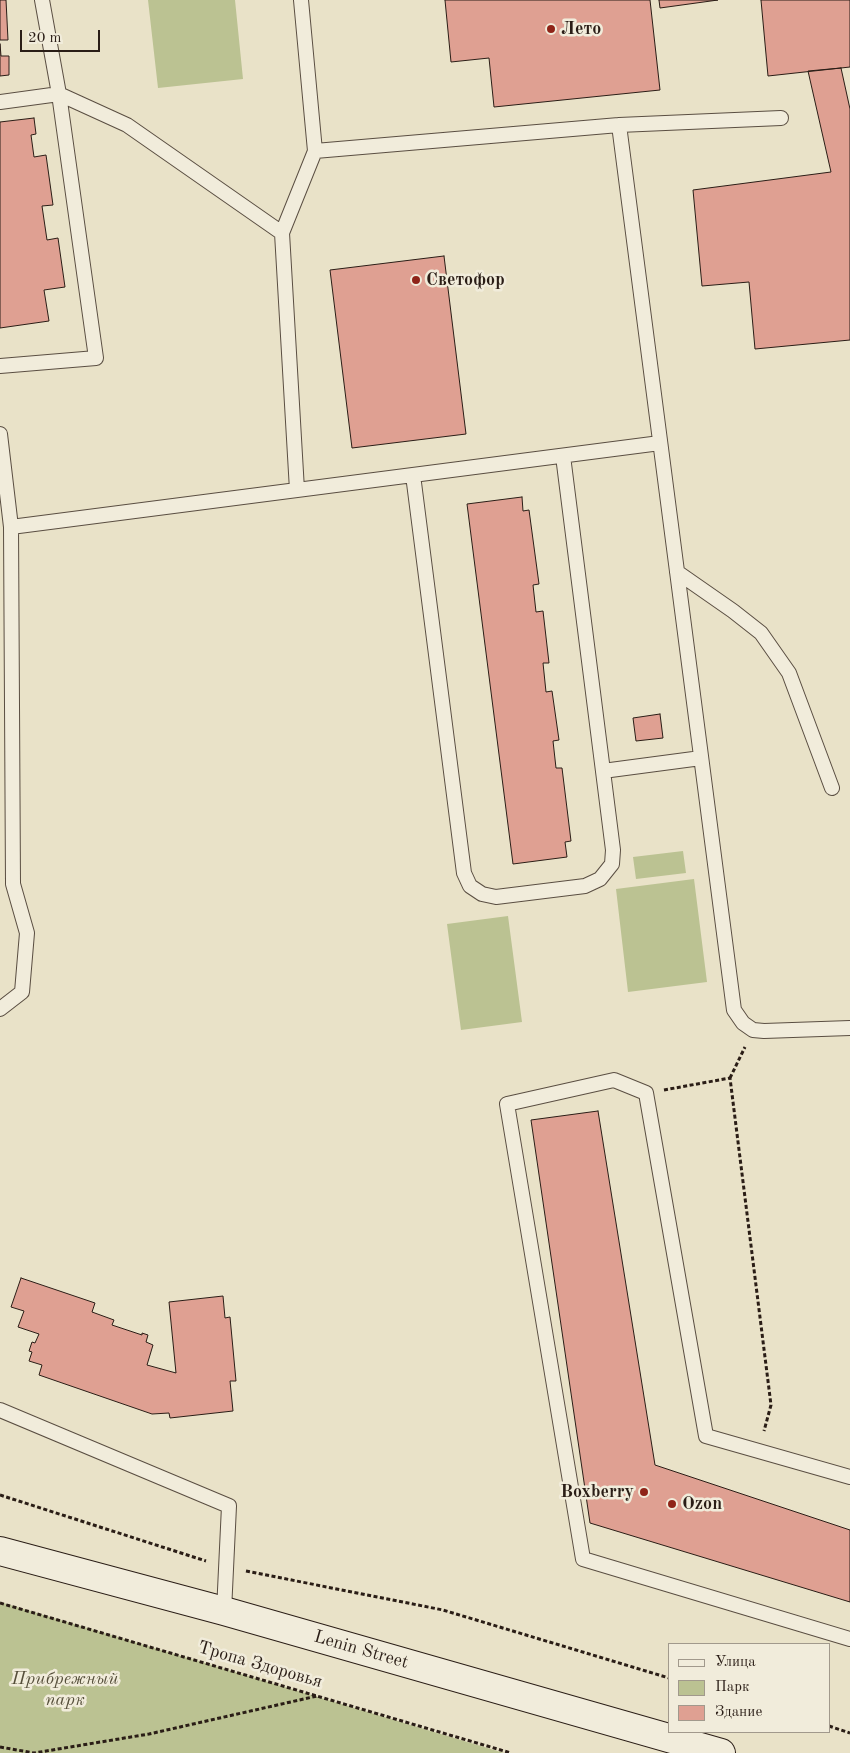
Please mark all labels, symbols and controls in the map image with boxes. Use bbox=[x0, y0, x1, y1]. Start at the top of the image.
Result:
place label: Лето bbox=[561, 18, 601, 40]
scale bar bbox=[22, 20, 102, 52]
marker: Лето bbox=[545, 23, 557, 35]
text: 20 m bbox=[28, 31, 62, 46]
place label: Светофор bbox=[426, 269, 505, 291]
marker: Светофор bbox=[410, 274, 422, 286]
place label: Boxberry bbox=[560, 1481, 634, 1503]
marker: Boxberry bbox=[638, 1486, 650, 1498]
place label: Ozon bbox=[682, 1493, 722, 1515]
marker: Ozon bbox=[666, 1498, 678, 1510]
street label: Lenin Street bbox=[311, 1626, 411, 1674]
street label: Тропа Здоровья bbox=[195, 1637, 325, 1693]
legend bbox=[668, 1643, 830, 1733]
text: Улица bbox=[715, 1655, 756, 1670]
park label: Прибрежный парк bbox=[11, 1668, 119, 1710]
text: Парк bbox=[715, 1680, 750, 1695]
text: Здание bbox=[715, 1705, 762, 1720]

